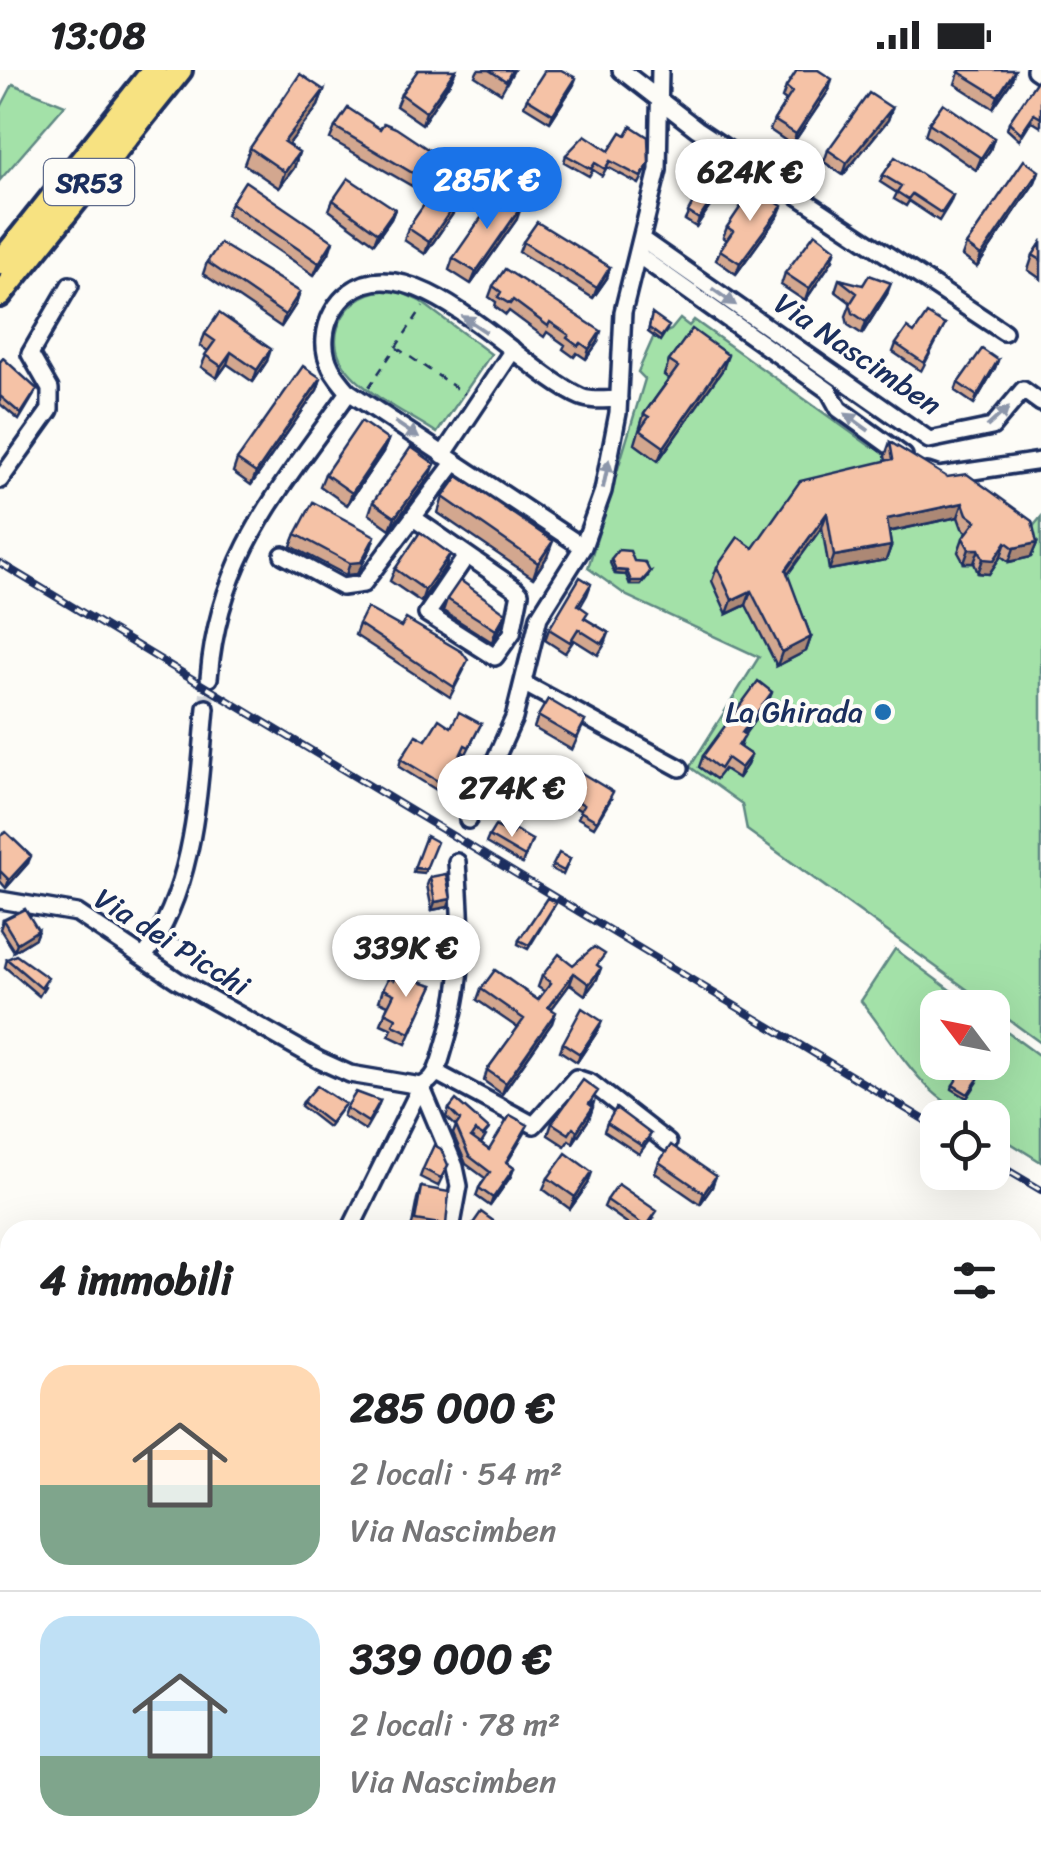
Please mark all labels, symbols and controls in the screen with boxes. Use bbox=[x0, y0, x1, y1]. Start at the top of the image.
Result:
text: 13:08 bbox=[50, 2, 146, 69]
pin: 624K € bbox=[669, 139, 831, 224]
text: 624K € bbox=[697, 143, 803, 200]
pin: 285K € bbox=[406, 147, 568, 232]
text: 285K € bbox=[434, 151, 540, 208]
road number: SR53 bbox=[44, 159, 134, 205]
street label: Via Nascimben bbox=[763, 278, 953, 430]
one-way arrow bbox=[711, 287, 737, 306]
one-way arrow bbox=[461, 315, 488, 334]
one-way arrow bbox=[985, 405, 1009, 428]
one-way arrow bbox=[844, 413, 870, 432]
one-way arrow bbox=[393, 421, 420, 439]
one-way arrow bbox=[599, 458, 615, 489]
place label: La Ghirada bbox=[725, 685, 863, 739]
marker: La Ghirada bbox=[872, 701, 894, 723]
pin: 274K € bbox=[431, 755, 593, 840]
text: 274K € bbox=[459, 759, 565, 816]
street label: Via dei Picchi bbox=[83, 873, 261, 1012]
pin: 339K € bbox=[325, 915, 487, 1000]
text: 339K € bbox=[354, 919, 458, 976]
north arrow bbox=[920, 990, 1010, 1080]
map controls bbox=[920, 990, 1010, 1190]
button: locate bbox=[920, 1100, 1010, 1190]
text: 4 immobili bbox=[40, 1243, 232, 1317]
icon: filters bbox=[947, 1253, 1002, 1308]
text: 285 000 € bbox=[350, 1371, 555, 1445]
icon: home bbox=[120, 1405, 240, 1525]
text: 2 locali · 54 m² bbox=[350, 1445, 562, 1502]
text: Via Nascimben bbox=[350, 1502, 556, 1559]
text: 339 000 € bbox=[350, 1622, 551, 1696]
icon: home bbox=[120, 1656, 240, 1776]
text: 2 locali · 78 m² bbox=[350, 1696, 560, 1753]
text: Via Nascimben bbox=[350, 1753, 556, 1810]

